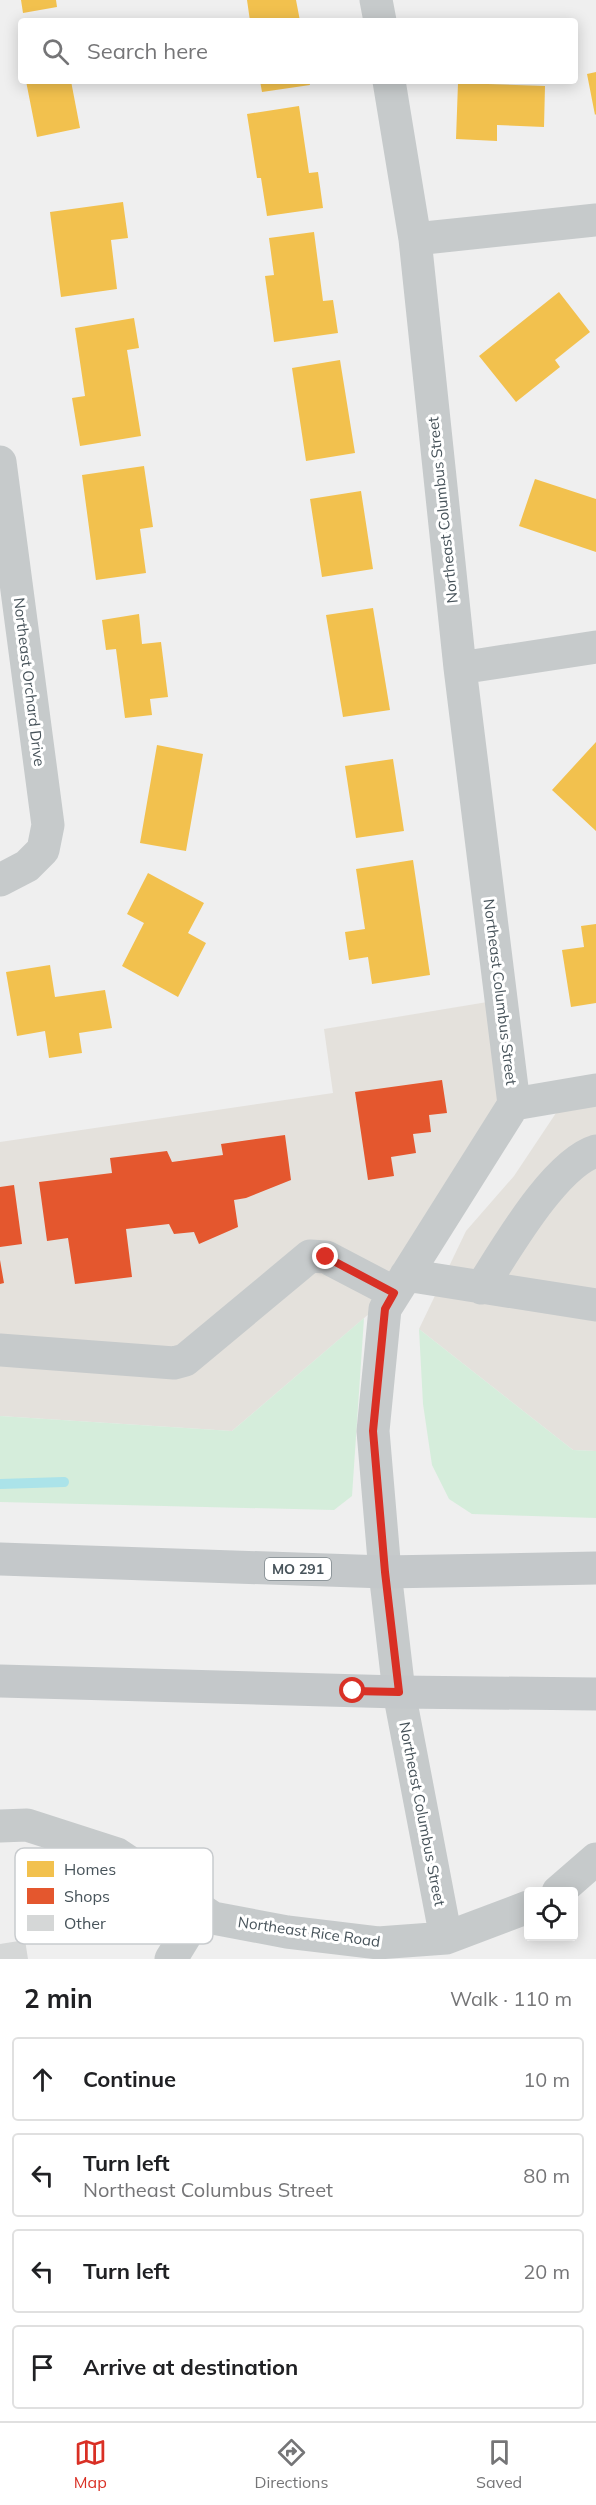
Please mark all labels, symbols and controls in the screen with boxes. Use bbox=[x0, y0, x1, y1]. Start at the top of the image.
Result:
search box bbox=[18, 18, 578, 84]
icon: search bbox=[39, 35, 72, 68]
text: Search here bbox=[87, 37, 208, 65]
street label: Northeast Columbus Street bbox=[423, 416, 462, 604]
street label: Northeast Orchard Drive bbox=[10, 596, 49, 767]
street label: Northeast Columbus Street bbox=[480, 898, 521, 1086]
route end bbox=[312, 1243, 338, 1269]
road number: MO 291 bbox=[265, 1558, 331, 1580]
route start bbox=[339, 1677, 365, 1703]
street label: Northeast Columbus Street bbox=[395, 1720, 450, 1908]
legend bbox=[15, 1848, 213, 1944]
text: Homes bbox=[64, 1859, 116, 1879]
text: Shops bbox=[64, 1886, 110, 1906]
map controls bbox=[524, 1887, 578, 1941]
button: locate bbox=[524, 1887, 578, 1941]
street label: Northeast Rice Road bbox=[237, 1912, 381, 1951]
text: Other bbox=[64, 1913, 106, 1933]
text: 2 min bbox=[24, 1982, 93, 2015]
text: Walk · 110 m bbox=[450, 1986, 572, 2011]
icon: ahead bbox=[26, 2063, 59, 2096]
text: Continue bbox=[83, 2065, 176, 2093]
text: 10 m bbox=[523, 2067, 570, 2092]
text: Turn left bbox=[83, 2149, 170, 2177]
icon: left bbox=[26, 2159, 59, 2192]
text: 80 m bbox=[523, 2163, 570, 2188]
text: Northeast Columbus Street bbox=[83, 2177, 333, 2202]
icon: left bbox=[26, 2255, 59, 2288]
text: Turn left bbox=[83, 2257, 170, 2285]
text: 20 m bbox=[523, 2259, 570, 2284]
icon: arrive bbox=[26, 2351, 59, 2384]
text: Arrive at destination bbox=[83, 2353, 298, 2381]
tab: Map bbox=[74, 2436, 107, 2492]
tab: Directions bbox=[254, 2436, 328, 2492]
tab: Saved bbox=[476, 2436, 522, 2492]

